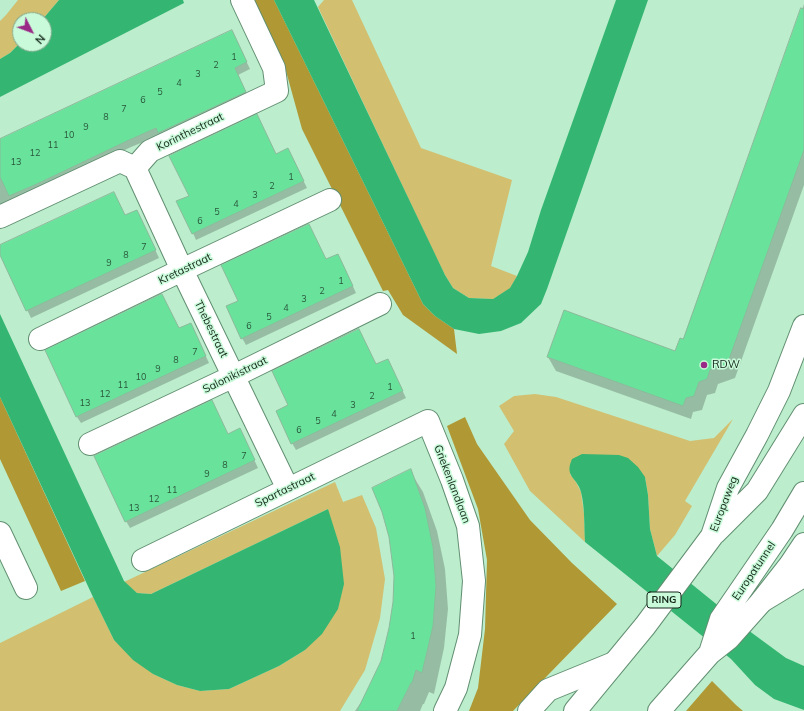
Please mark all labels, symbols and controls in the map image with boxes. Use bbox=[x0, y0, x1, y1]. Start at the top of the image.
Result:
north arrow bbox=[12, 12, 52, 52]
text: N bbox=[32, 32, 48, 47]
house number: 1 bbox=[231, 52, 237, 62]
house number: 2 bbox=[213, 60, 219, 70]
house number: 3 bbox=[195, 69, 201, 79]
house number: 4 bbox=[176, 78, 182, 88]
house number: 5 bbox=[157, 87, 163, 97]
house number: 6 bbox=[140, 95, 146, 105]
house number: 7 bbox=[121, 104, 127, 114]
street label: Korinthestraat bbox=[154, 110, 226, 154]
house number: 8 bbox=[103, 112, 109, 122]
house number: 9 bbox=[83, 122, 89, 132]
house number: 10 bbox=[64, 130, 74, 140]
house number: 11 bbox=[48, 140, 58, 150]
house number: 12 bbox=[30, 148, 40, 158]
house number: 13 bbox=[11, 157, 21, 167]
house number: 1 bbox=[288, 172, 294, 182]
house number: 2 bbox=[269, 181, 275, 191]
house number: 3 bbox=[252, 190, 258, 200]
house number: 4 bbox=[233, 199, 239, 209]
house number: 5 bbox=[214, 207, 220, 217]
house number: 6 bbox=[197, 216, 203, 226]
house number: 7 bbox=[141, 242, 147, 252]
house number: 8 bbox=[123, 250, 129, 260]
street label: Kretastraat bbox=[156, 250, 214, 288]
house number: 9 bbox=[106, 258, 112, 268]
house number: 1 bbox=[338, 276, 344, 286]
house number: 2 bbox=[319, 286, 325, 296]
house number: 3 bbox=[301, 294, 307, 304]
street label: Thebestraat bbox=[192, 298, 230, 360]
house number: 4 bbox=[283, 303, 289, 313]
house number: 5 bbox=[266, 312, 272, 322]
house number: 6 bbox=[246, 321, 252, 331]
house number: 7 bbox=[192, 347, 198, 357]
street label: Salonikistraat bbox=[201, 354, 269, 396]
house number: 8 bbox=[173, 355, 179, 365]
place label: RDW bbox=[712, 358, 740, 372]
marker: RDW bbox=[699, 360, 709, 370]
house number: 9 bbox=[155, 364, 161, 374]
house number: 10 bbox=[136, 372, 146, 382]
house number: 11 bbox=[118, 380, 128, 390]
house number: 1 bbox=[387, 382, 393, 392]
house number: 12 bbox=[100, 389, 110, 399]
house number: 2 bbox=[369, 391, 375, 401]
house number: 13 bbox=[80, 398, 90, 408]
house number: 3 bbox=[350, 400, 356, 410]
house number: 4 bbox=[331, 409, 337, 419]
house number: 5 bbox=[315, 416, 321, 426]
house number: 6 bbox=[296, 425, 302, 435]
street label: Griekenlandlaan bbox=[431, 443, 473, 525]
house number: 7 bbox=[241, 451, 247, 461]
house number: 8 bbox=[222, 460, 228, 470]
house number: 9 bbox=[204, 469, 210, 479]
street label: Spartastraat bbox=[253, 470, 317, 510]
street label: Europaweg bbox=[707, 474, 741, 534]
house number: 11 bbox=[167, 485, 177, 495]
house number: 12 bbox=[149, 494, 159, 504]
house number: 13 bbox=[129, 503, 139, 513]
street label: Europatunnel bbox=[730, 539, 778, 603]
road number: RING bbox=[647, 592, 681, 608]
house number: 1 bbox=[410, 631, 416, 641]

